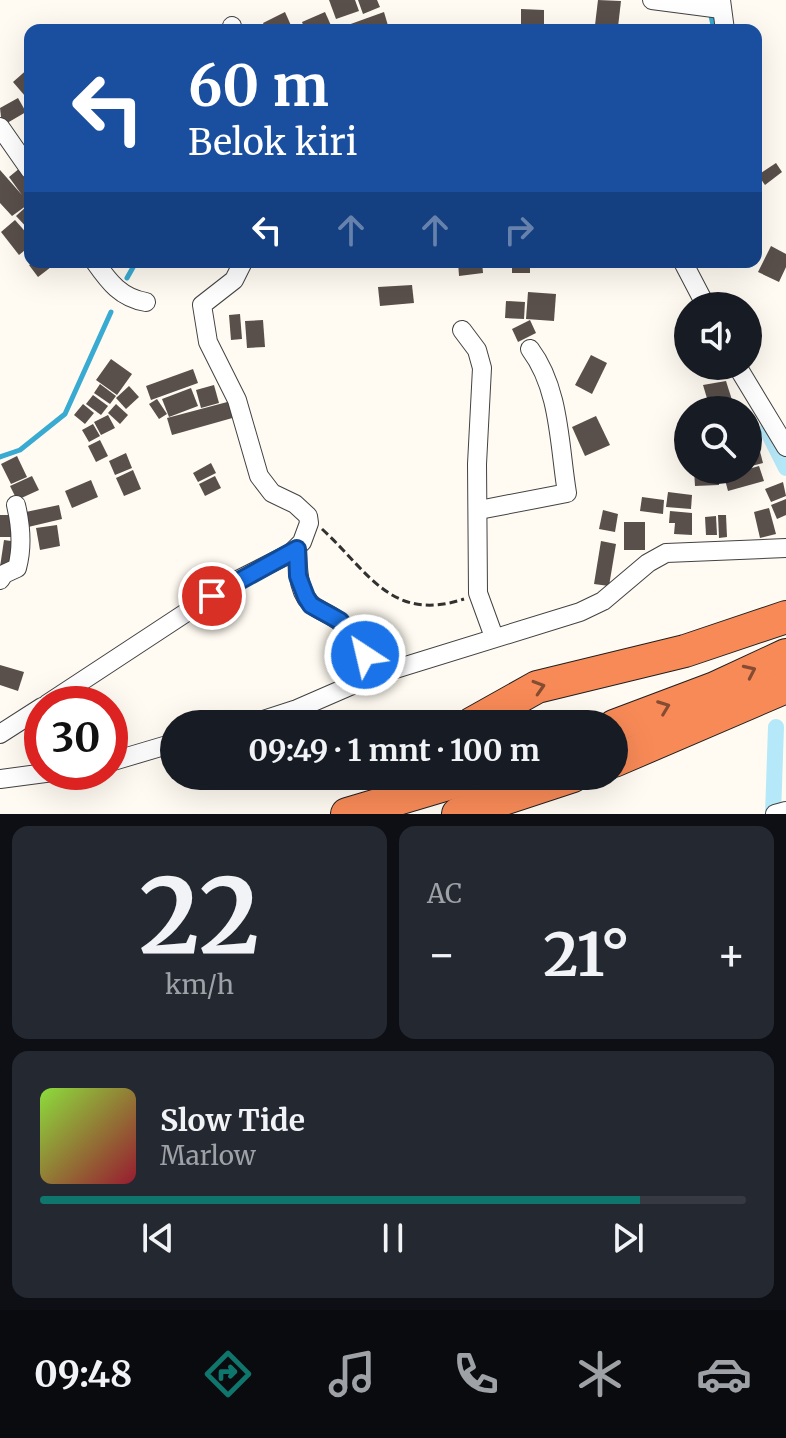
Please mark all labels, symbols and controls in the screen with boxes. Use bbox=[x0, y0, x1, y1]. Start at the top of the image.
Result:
text: 60 m bbox=[188, 51, 329, 121]
icon: left bbox=[56, 56, 160, 160]
text: Belok kiri bbox=[188, 120, 357, 165]
icon: left bbox=[245, 208, 289, 252]
icon: ahead bbox=[329, 208, 373, 252]
icon: ahead bbox=[413, 208, 457, 252]
icon: right bbox=[497, 208, 541, 252]
map controls bbox=[674, 292, 762, 484]
button: sound bbox=[674, 292, 762, 380]
button: search bbox=[674, 396, 762, 484]
pin bbox=[178, 562, 246, 630]
icon: arrive bbox=[190, 574, 234, 618]
position arrow bbox=[323, 613, 407, 697]
one-way arrow bbox=[742, 665, 757, 681]
one-way arrow bbox=[532, 681, 546, 697]
speed limit sign: 30 bbox=[24, 686, 128, 790]
one-way arrow bbox=[656, 700, 670, 716]
text: 09:49 · 1 mnt · 100 m bbox=[248, 731, 540, 769]
text: 22 bbox=[139, 851, 260, 981]
text: AC bbox=[427, 877, 462, 910]
text: 21° bbox=[543, 917, 630, 992]
text: − bbox=[427, 927, 456, 982]
text: + bbox=[717, 927, 746, 982]
text: km/h bbox=[165, 968, 234, 1001]
text: Slow Tide bbox=[160, 1101, 305, 1139]
text: Marlow bbox=[160, 1139, 256, 1172]
icon: previous bbox=[136, 1216, 180, 1260]
icon: pause bbox=[371, 1216, 415, 1260]
icon: next bbox=[606, 1216, 650, 1260]
icon: directions bbox=[200, 1346, 256, 1402]
icon: music bbox=[324, 1346, 380, 1402]
icon: phone bbox=[448, 1346, 504, 1402]
icon: climate bbox=[572, 1346, 628, 1402]
icon: car bbox=[696, 1346, 752, 1402]
text: 09:48 bbox=[34, 1352, 132, 1397]

